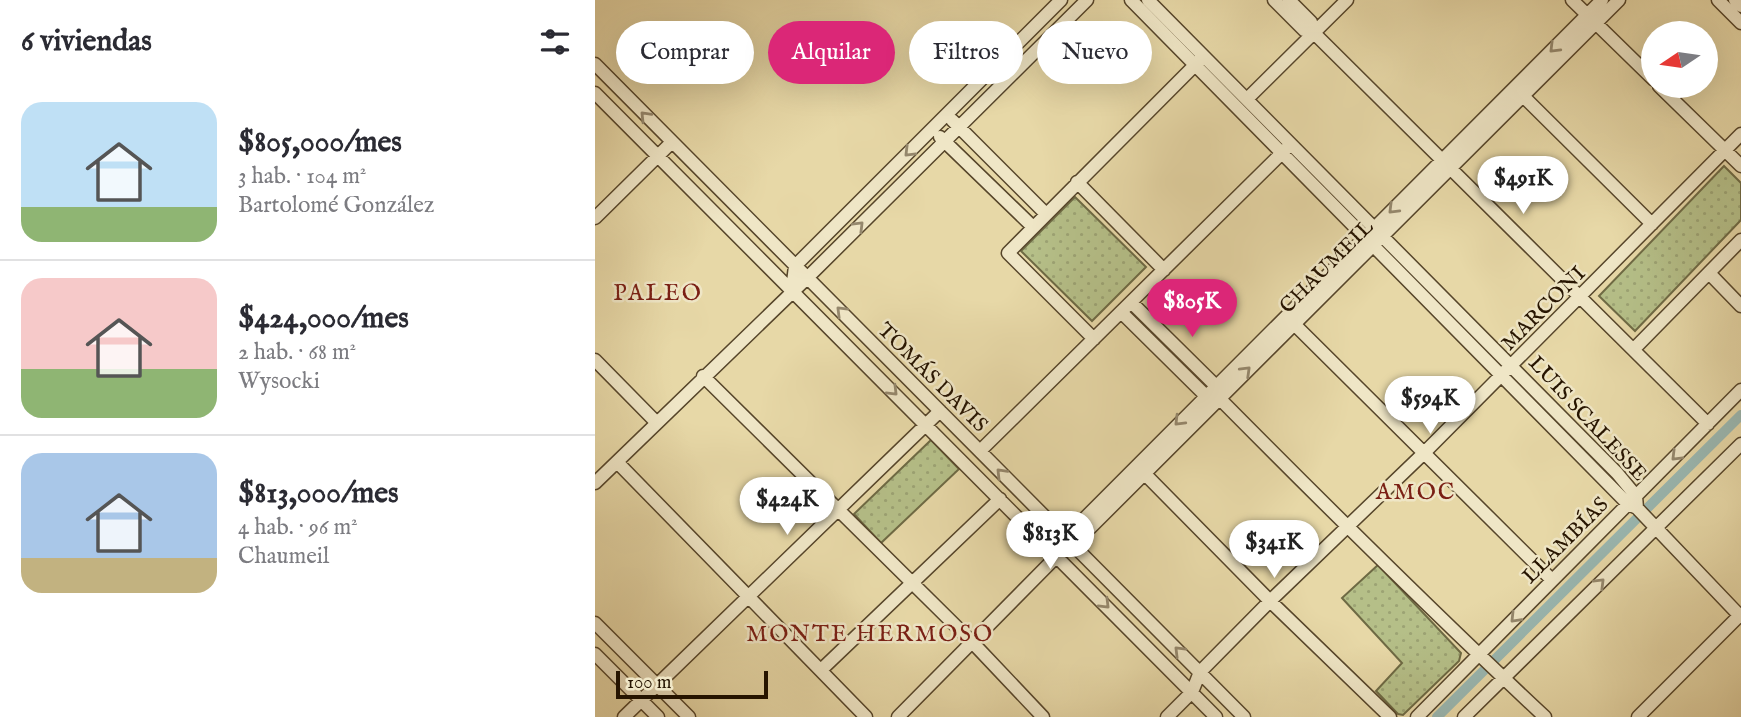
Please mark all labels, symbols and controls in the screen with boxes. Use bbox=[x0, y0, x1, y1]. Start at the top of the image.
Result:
chip: Comprar bbox=[616, 21, 754, 84]
chip: Alquilar bbox=[768, 21, 895, 84]
chip: Filtros bbox=[909, 21, 1023, 84]
chip: Nuevo bbox=[1037, 21, 1152, 84]
north arrow bbox=[1641, 21, 1719, 98]
map controls bbox=[1641, 21, 1718, 98]
text: 6 viviendas bbox=[21, 23, 152, 61]
icon: filters bbox=[536, 23, 574, 61]
one-way arrow bbox=[1549, 40, 1562, 53]
one-way arrow bbox=[641, 111, 654, 124]
text: $805,000/mes bbox=[238, 124, 402, 162]
icon: home bbox=[77, 130, 161, 214]
one-way arrow bbox=[905, 144, 917, 156]
pin: $491K bbox=[1474, 156, 1572, 216]
text: 3 hab. · 104 m² bbox=[238, 162, 366, 191]
text: $491K bbox=[1493, 164, 1553, 193]
text: Bartolomé González bbox=[238, 191, 434, 220]
one-way arrow bbox=[1388, 201, 1401, 214]
street label: CHAUMEIL bbox=[1274, 214, 1380, 320]
one-way arrow bbox=[850, 222, 863, 235]
street label: MARCONI bbox=[1496, 261, 1592, 357]
district label: PALEO bbox=[613, 279, 703, 308]
pin: $805K bbox=[1143, 280, 1241, 339]
text: $805K bbox=[1163, 287, 1221, 316]
text: $424,000/mes bbox=[238, 300, 409, 338]
icon: home bbox=[77, 306, 161, 390]
one-way arrow bbox=[836, 307, 849, 320]
street label: TOMÁS DAVIS bbox=[871, 317, 993, 439]
text: 2 hab. · 68 m² bbox=[238, 338, 356, 367]
street label: LUIS SCALESSE bbox=[1522, 351, 1652, 487]
text: Wysocki bbox=[238, 367, 320, 396]
one-way arrow bbox=[1238, 367, 1251, 380]
pin: $594K bbox=[1381, 376, 1479, 436]
one-way arrow bbox=[884, 382, 897, 395]
text: $594K bbox=[1401, 384, 1459, 413]
one-way arrow bbox=[1175, 413, 1188, 426]
one-way arrow bbox=[1671, 448, 1684, 461]
one-way arrow bbox=[997, 468, 1010, 481]
text: $813,000/mes bbox=[238, 475, 399, 513]
pin: $424K bbox=[738, 477, 836, 537]
district label: AMOC bbox=[1375, 478, 1456, 507]
icon: home bbox=[77, 481, 161, 565]
text: $424K bbox=[756, 485, 818, 514]
street label: LLAMBÍAS bbox=[1516, 491, 1615, 590]
pin: $813K bbox=[1001, 512, 1099, 571]
text: 4 hab. · 96 m² bbox=[238, 513, 358, 542]
text: $813K bbox=[1022, 519, 1078, 548]
pin: $341K bbox=[1225, 520, 1323, 580]
text: $341K bbox=[1245, 528, 1303, 557]
text: Chaumeil bbox=[238, 542, 329, 571]
one-way arrow bbox=[1591, 578, 1604, 591]
one-way arrow bbox=[1096, 596, 1109, 609]
one-way arrow bbox=[1511, 609, 1524, 622]
district label: MONTE HERMOSO bbox=[746, 620, 994, 649]
one-way arrow bbox=[1175, 647, 1187, 659]
scale bar bbox=[616, 668, 768, 700]
text: 100 m bbox=[627, 671, 671, 695]

